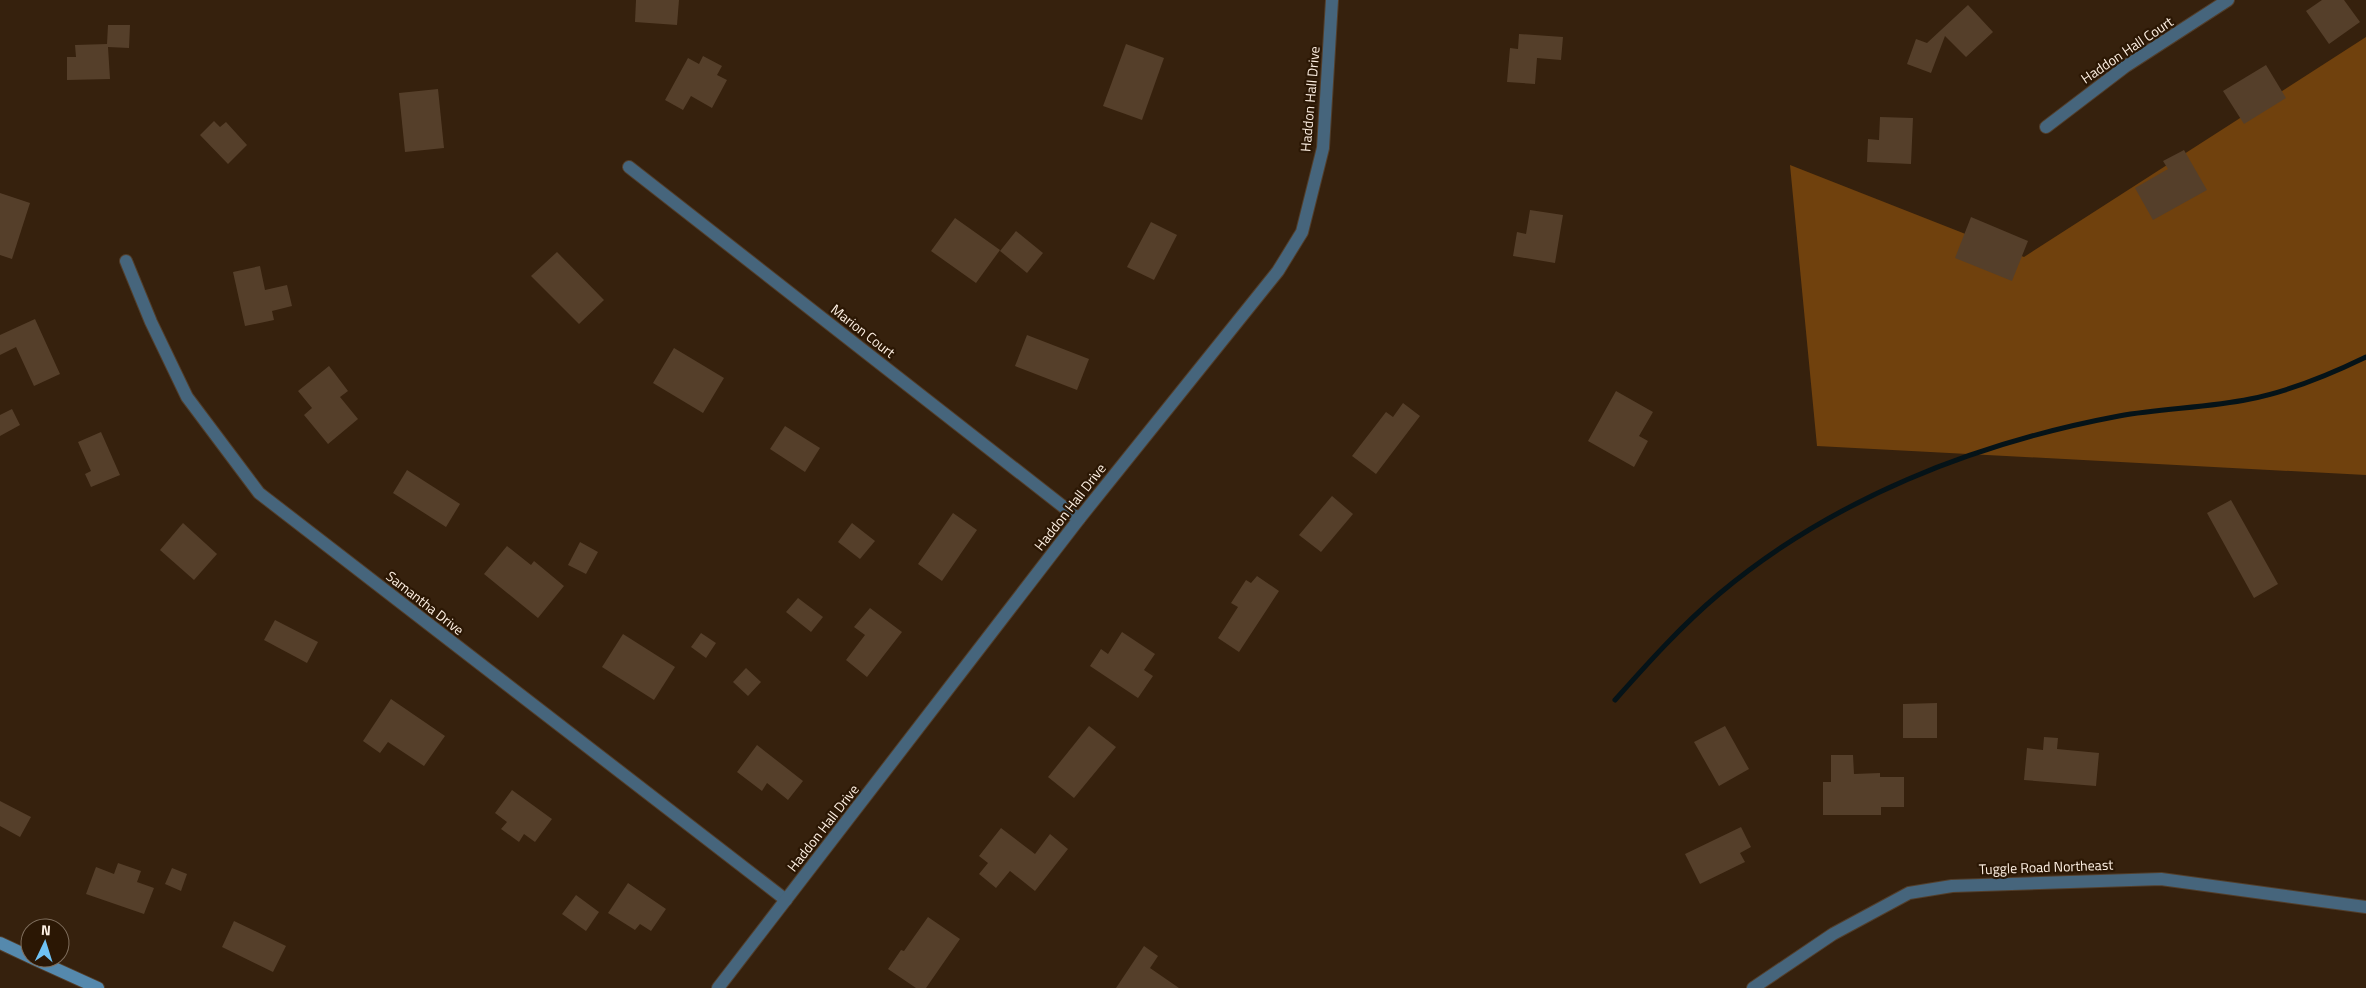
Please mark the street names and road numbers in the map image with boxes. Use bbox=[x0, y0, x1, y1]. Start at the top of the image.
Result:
street label: Haddon Hall Court bbox=[2076, 11, 2177, 88]
street label: Haddon Hall Drive bbox=[1294, 45, 1325, 153]
street label: Marion Court bbox=[827, 299, 900, 363]
street label: Haddon Hall Drive bbox=[1029, 459, 1110, 555]
street label: Samantha Drive bbox=[382, 565, 469, 640]
street label: Haddon Hall Drive bbox=[782, 780, 863, 876]
street label: Tuggle Road Northeast bbox=[1978, 854, 2114, 879]

